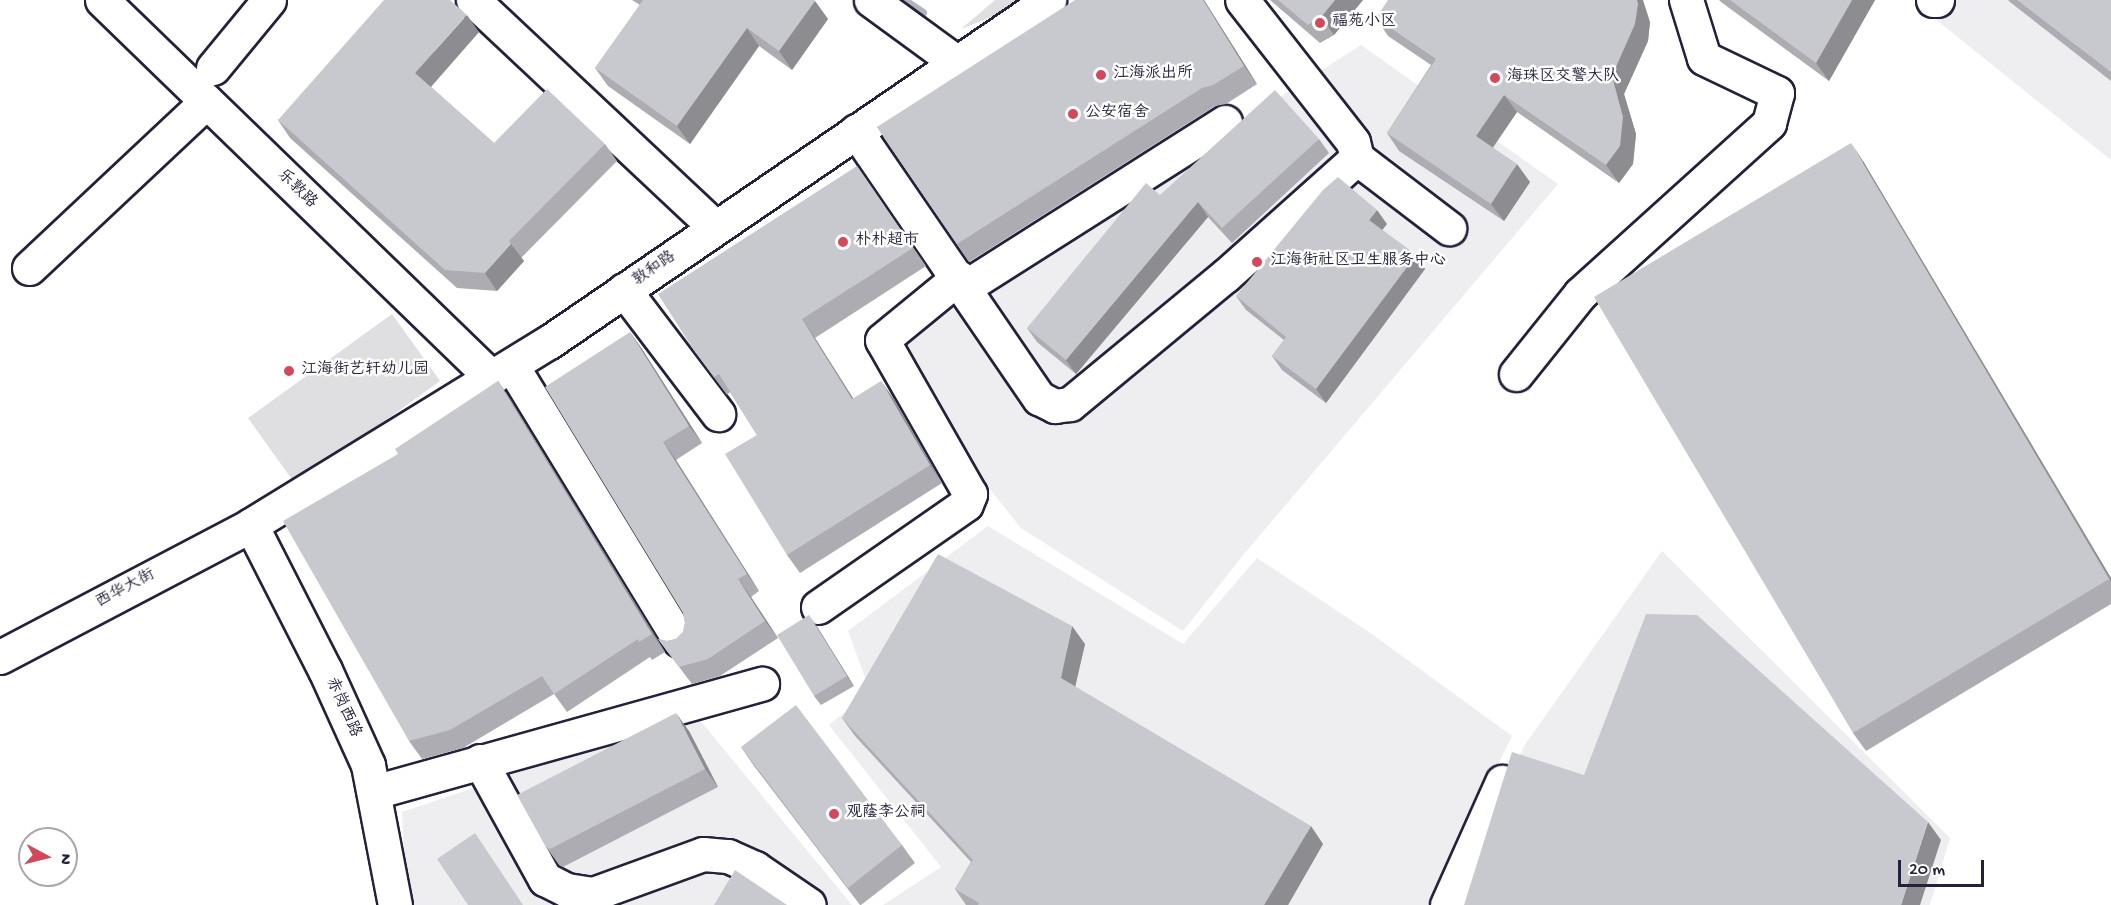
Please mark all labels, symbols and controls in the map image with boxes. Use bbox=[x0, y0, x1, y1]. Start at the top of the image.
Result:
place label: 福苑小区 bbox=[1332, 13, 1396, 33]
marker: 福苑小区 bbox=[1313, 16, 1327, 30]
place label: 江海派出所 bbox=[1113, 65, 1193, 85]
marker: 江海派出所 bbox=[1094, 68, 1108, 82]
place label: 海珠区交警大队 bbox=[1507, 68, 1619, 88]
marker: 海珠区交警大队 bbox=[1488, 71, 1502, 85]
place label: 公安宿舍 bbox=[1085, 104, 1149, 124]
marker: 公安宿舍 bbox=[1066, 107, 1080, 121]
street label: 乐敦路 bbox=[272, 166, 320, 214]
place label: 朴朴超市 bbox=[855, 232, 919, 252]
marker: 朴朴超市 bbox=[836, 235, 850, 249]
street label: 敦和路 bbox=[630, 248, 680, 292]
place label: 江海街社区卫生服务中心 bbox=[1270, 252, 1446, 272]
marker: 江海街社区卫生服务中心 bbox=[1248, 253, 1266, 271]
place label: 江海街艺轩幼儿园 bbox=[301, 361, 429, 381]
marker: 江海街艺轩幼儿园 bbox=[282, 364, 296, 378]
street label: 西华大街 bbox=[93, 567, 159, 613]
street label: 赤岗西路 bbox=[320, 675, 364, 741]
place label: 观蔭李公祠 bbox=[846, 804, 926, 824]
marker: 观蔭李公祠 bbox=[827, 807, 841, 821]
north arrow bbox=[18, 827, 78, 887]
scale bar bbox=[1901, 848, 1986, 886]
text: N bbox=[54, 853, 74, 865]
text: 20 m bbox=[1909, 860, 1945, 881]

